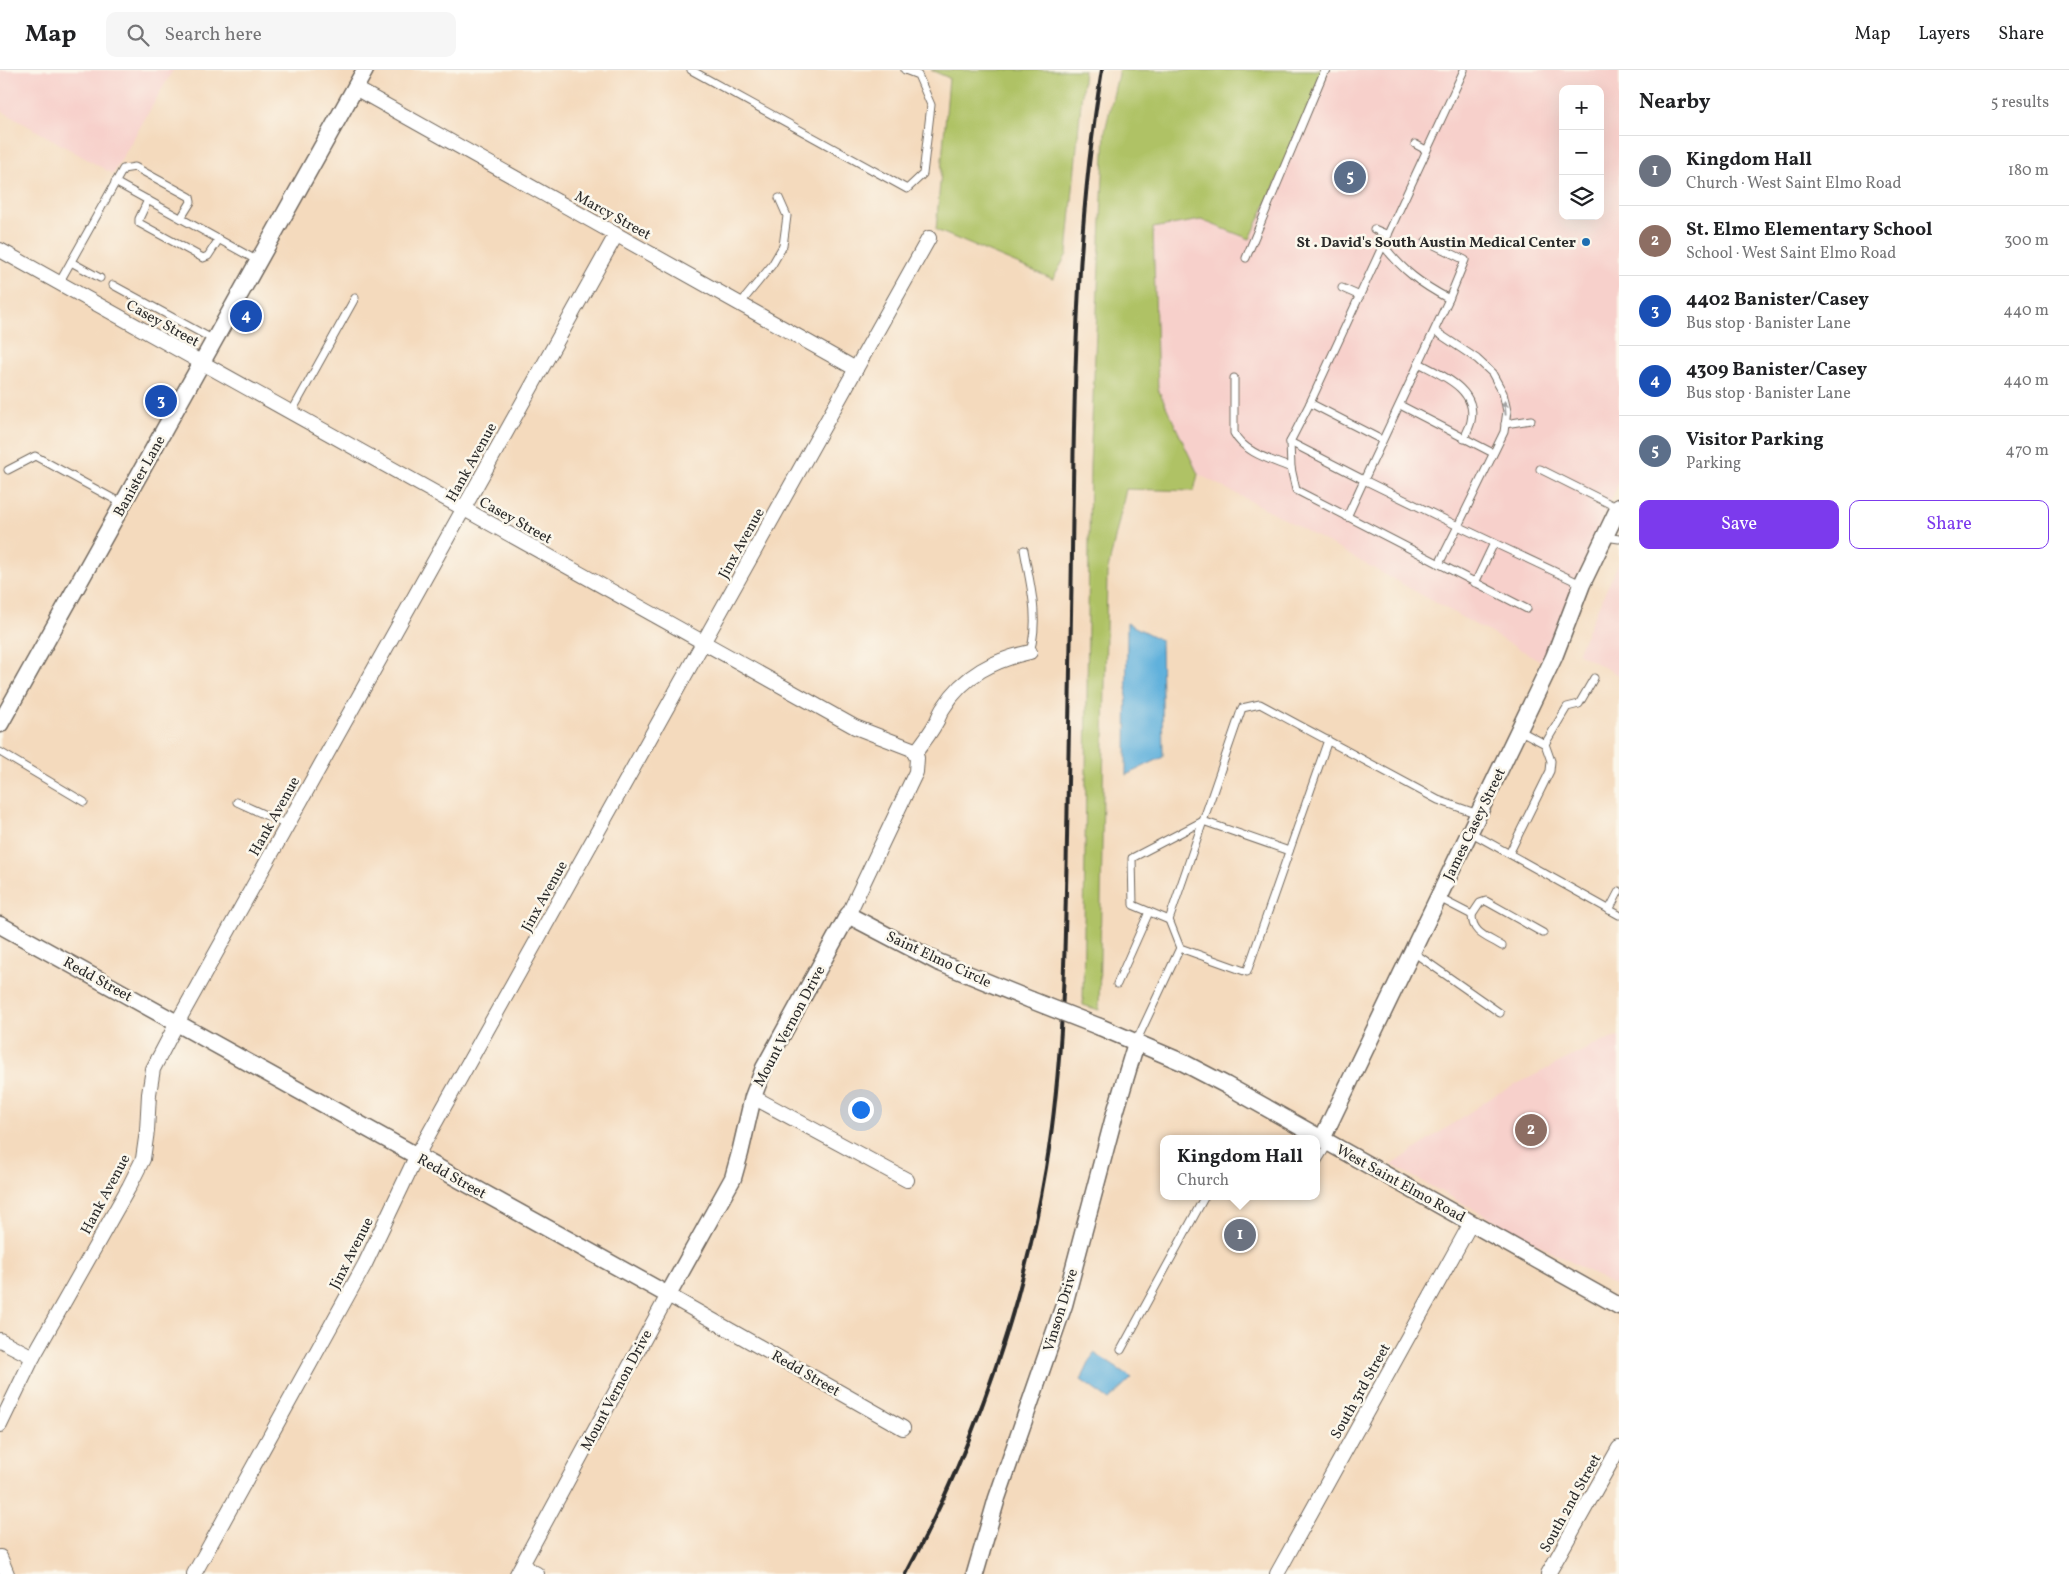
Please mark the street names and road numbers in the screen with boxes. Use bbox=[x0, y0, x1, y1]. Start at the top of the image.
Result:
street label: Marcy Street bbox=[570, 187, 654, 246]
street label: Casey Street bbox=[122, 296, 203, 353]
street label: Hank Avenue bbox=[442, 419, 503, 506]
street label: Banister Lane bbox=[109, 432, 171, 521]
street label: Casey Street bbox=[475, 493, 556, 550]
street label: Jinx Avenue bbox=[714, 504, 770, 583]
street label: James Casey Street bbox=[1439, 765, 1512, 884]
street label: Hank Avenue bbox=[245, 773, 306, 860]
street label: Jinx Avenue bbox=[517, 857, 573, 936]
street label: Saint Elmo Circle bbox=[882, 927, 994, 994]
street label: Redd Street bbox=[59, 953, 136, 1008]
street label: Mount Vernon Drive bbox=[749, 962, 831, 1091]
street label: West Saint Elmo Road bbox=[1332, 1140, 1469, 1229]
street label: Redd Street bbox=[413, 1150, 490, 1205]
street label: Hank Avenue bbox=[76, 1151, 136, 1238]
street label: Jinx Avenue bbox=[325, 1214, 379, 1293]
street label: Vinson Drive bbox=[1039, 1266, 1084, 1355]
street label: Mount Vernon Drive bbox=[576, 1326, 658, 1455]
street label: South 3rd Street bbox=[1326, 1340, 1396, 1443]
street label: Redd Street bbox=[767, 1346, 844, 1402]
street label: South 2nd Street bbox=[1536, 1451, 1607, 1557]

